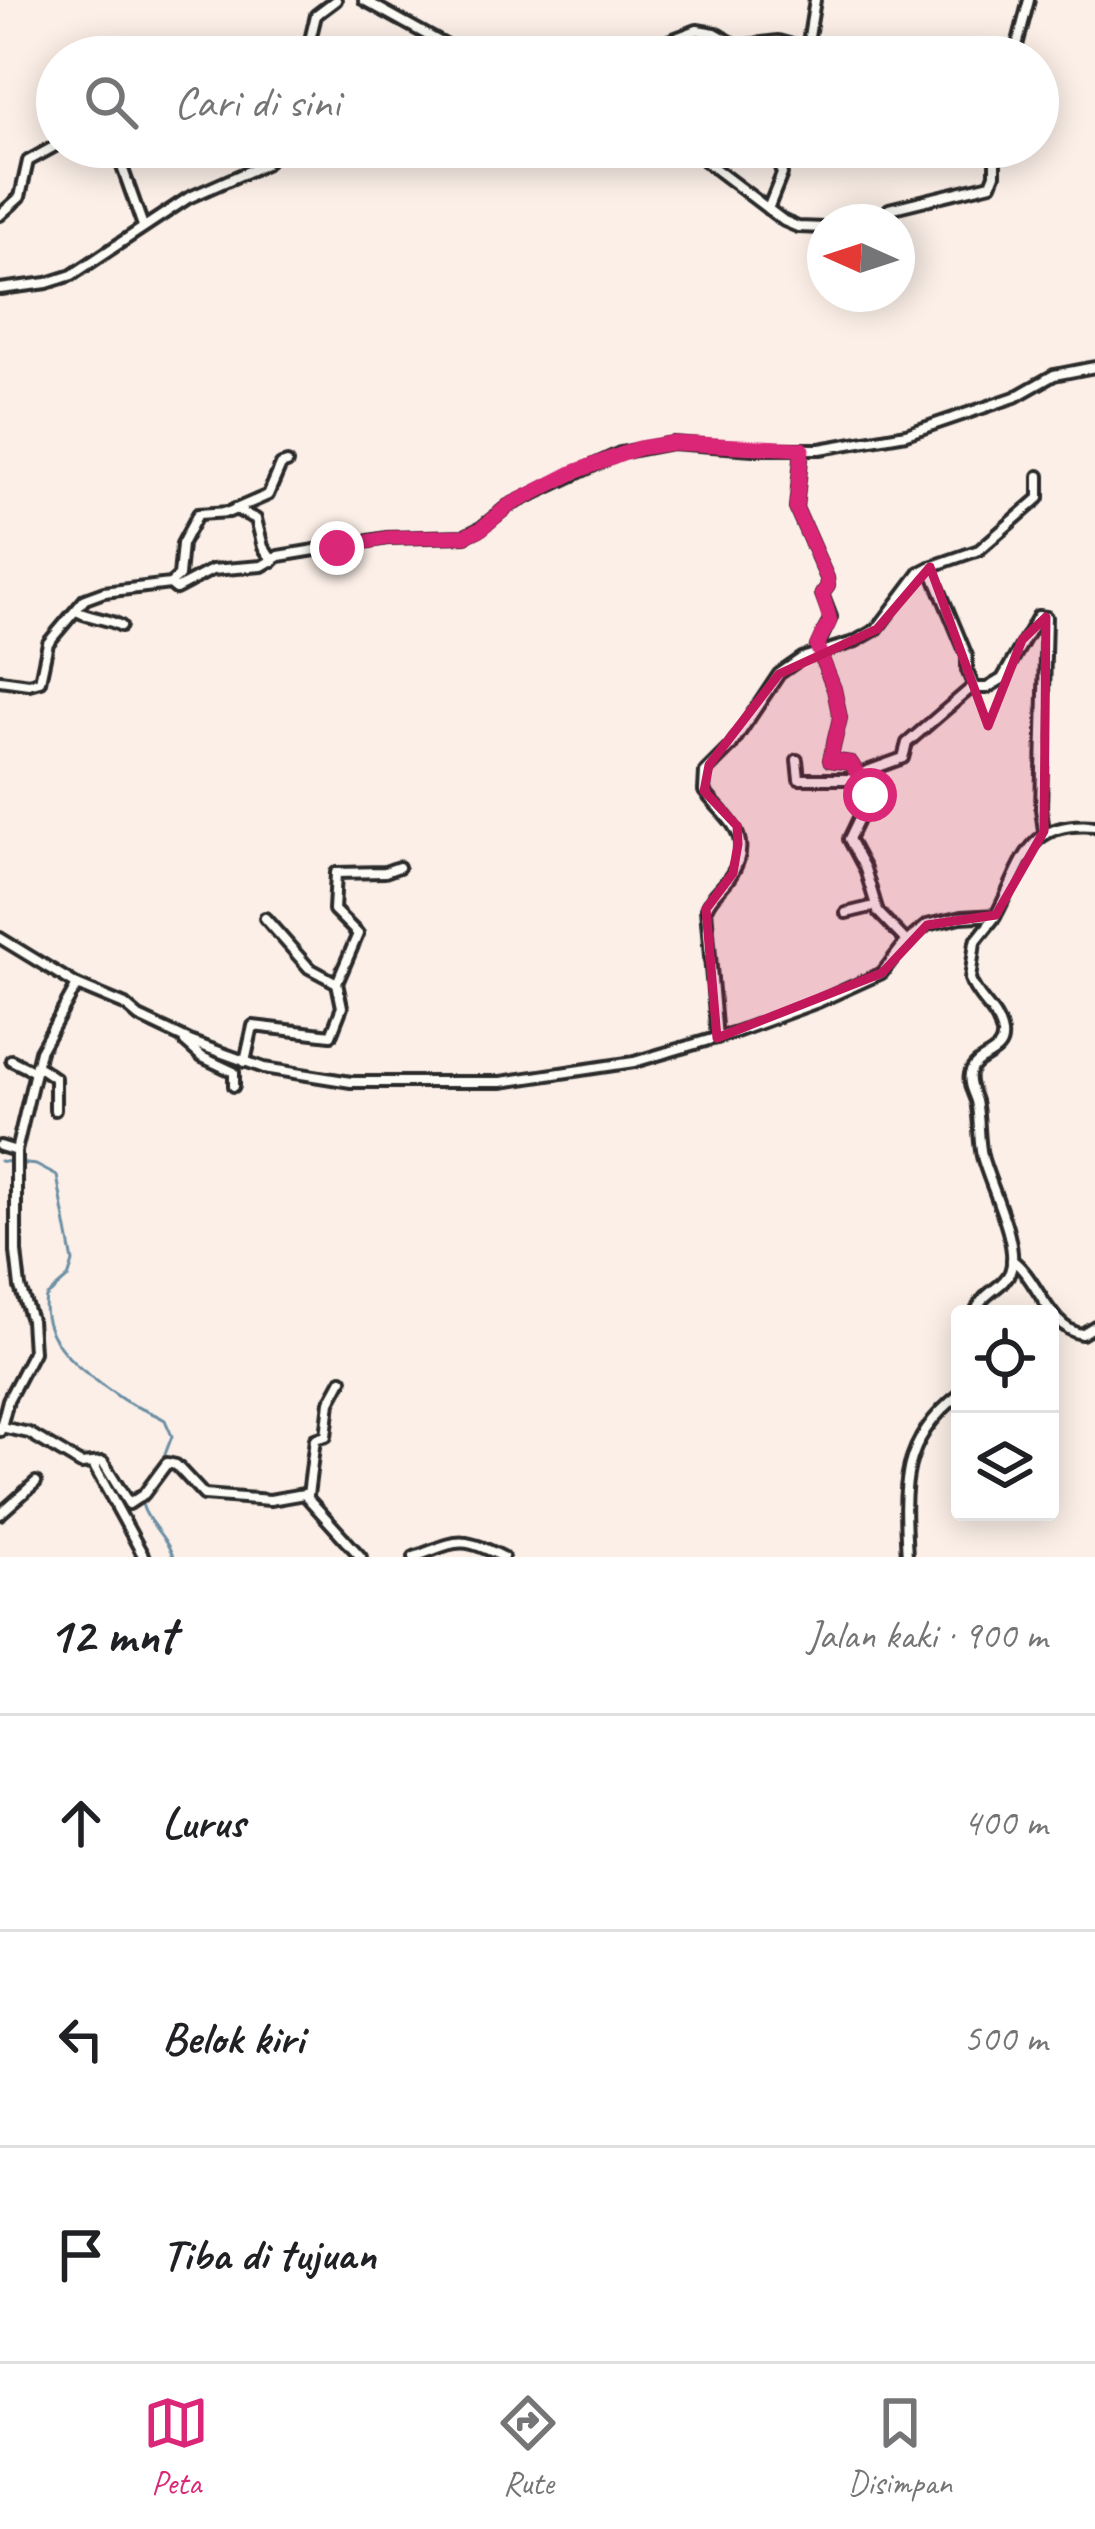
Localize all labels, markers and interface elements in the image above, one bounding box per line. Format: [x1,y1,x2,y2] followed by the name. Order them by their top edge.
[36,36,1059,168] search box
[78,69,144,135] icon: search
[174,74,340,131] text: Cari di sini
[807,204,915,312] north arrow
[310,521,364,575] route end
[843,768,897,822] route start
[951,1305,1059,1521] map controls
[951,1305,1059,1413] button: locate
[951,1413,1059,1521] button: layers
[48,1603,176,1667] text: 12 mnt
[807,1611,1047,1660] text: Jalan kaki · 900 m
[48,1790,114,1856] icon: ahead
[162,1794,245,1851] text: Lurus
[963,1798,1047,1847] text: 400 m
[48,2006,114,2072] icon: left
[162,2010,304,2067] text: Belok kiri
[963,2014,1047,2063] text: 500 m
[48,2222,114,2288] icon: arrive
[162,2226,376,2283] text: Tiba di tujuan
[143,2390,209,2504] tab: Peta
[495,2390,561,2504] tab: Rute
[848,2390,952,2504] tab: Disimpan

